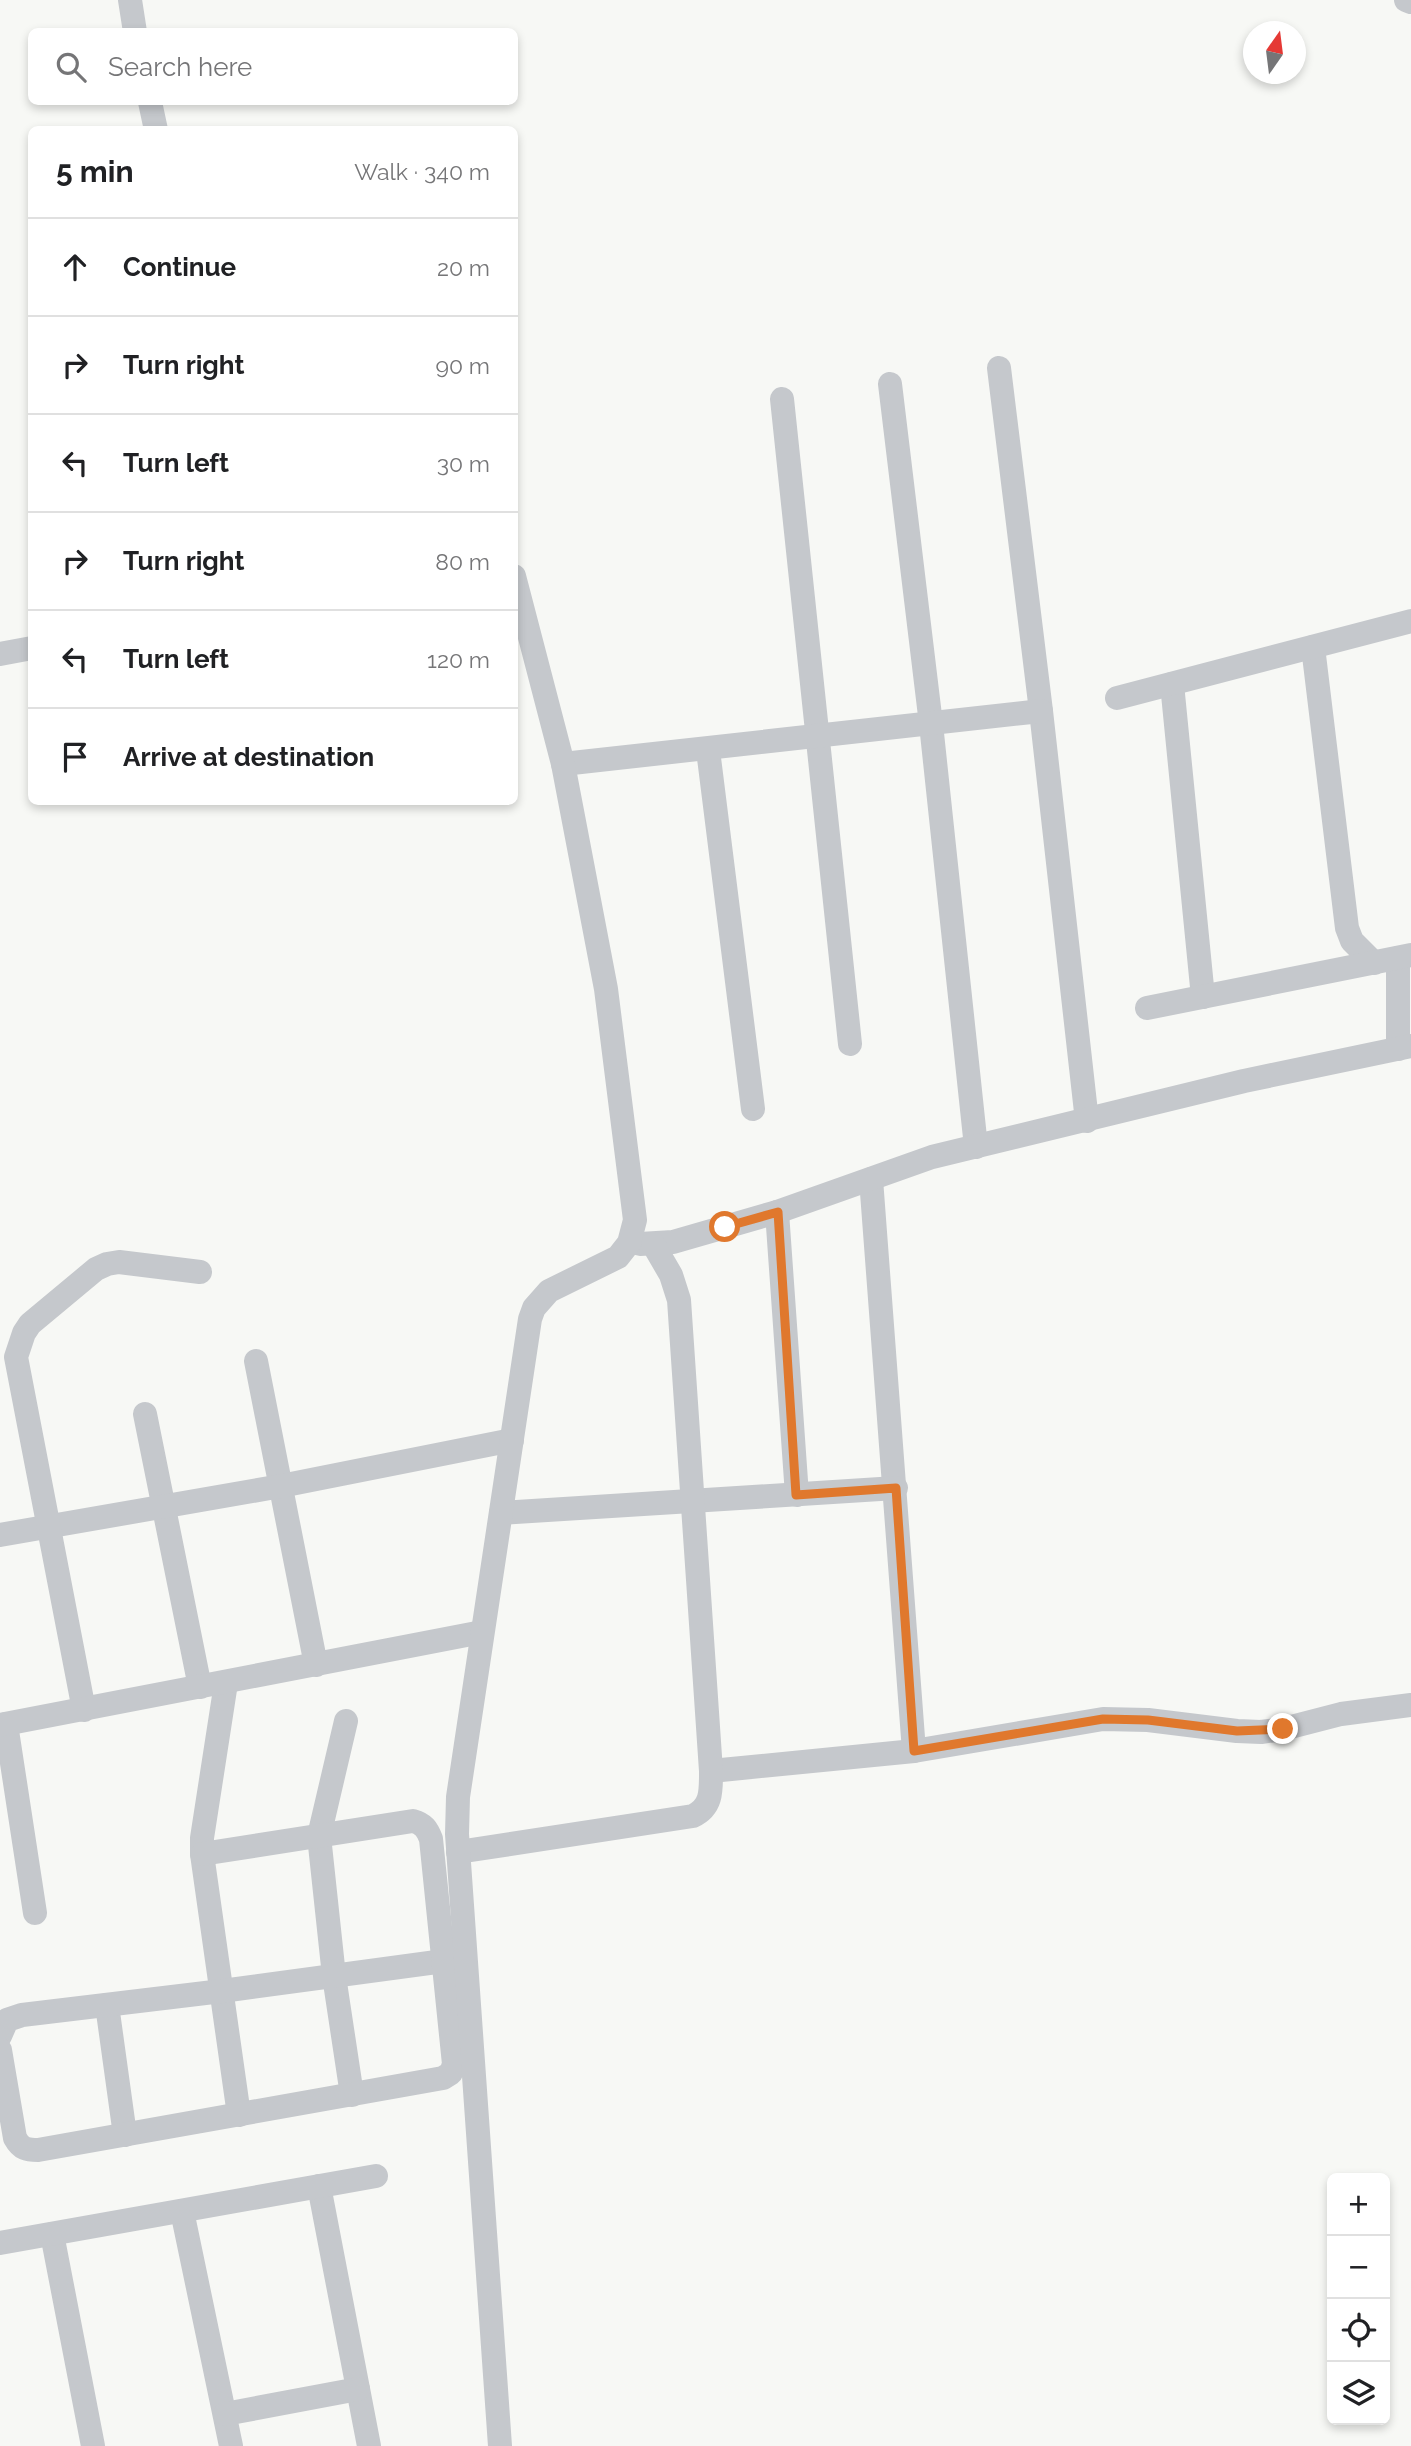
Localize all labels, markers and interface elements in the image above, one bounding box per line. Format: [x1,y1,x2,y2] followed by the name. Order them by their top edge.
[1243,21,1306,84] north arrow
[28,28,518,105] search box
[52,48,90,86] icon: search
[108,52,252,82] text: Search here
[56,154,134,189] text: 5 min
[354,158,490,185] text: Walk · 340 m
[56,248,94,286] icon: ahead
[123,252,236,282] text: Continue
[437,254,490,281] text: 20 m
[56,346,94,384] icon: right
[123,350,244,380] text: Turn right
[435,352,490,379] text: 90 m
[56,444,94,482] icon: left
[123,448,229,478] text: Turn left
[437,450,490,477] text: 30 m
[56,542,94,580] icon: right
[123,546,244,576] text: Turn right
[435,548,490,575] text: 80 m
[56,640,94,678] icon: left
[123,644,229,674] text: Turn left
[427,646,490,673] text: 120 m
[56,738,94,776] icon: arrive
[123,742,374,772] text: Arrive at destination
[709,1211,740,1242] route start
[1267,1713,1298,1744] route end
[1327,2173,1390,2425] map controls
[1327,2173,1390,2236] button: +
[1327,2236,1390,2299] button: −
[1327,2299,1390,2362] button: locate
[1327,2362,1390,2425] button: layers

